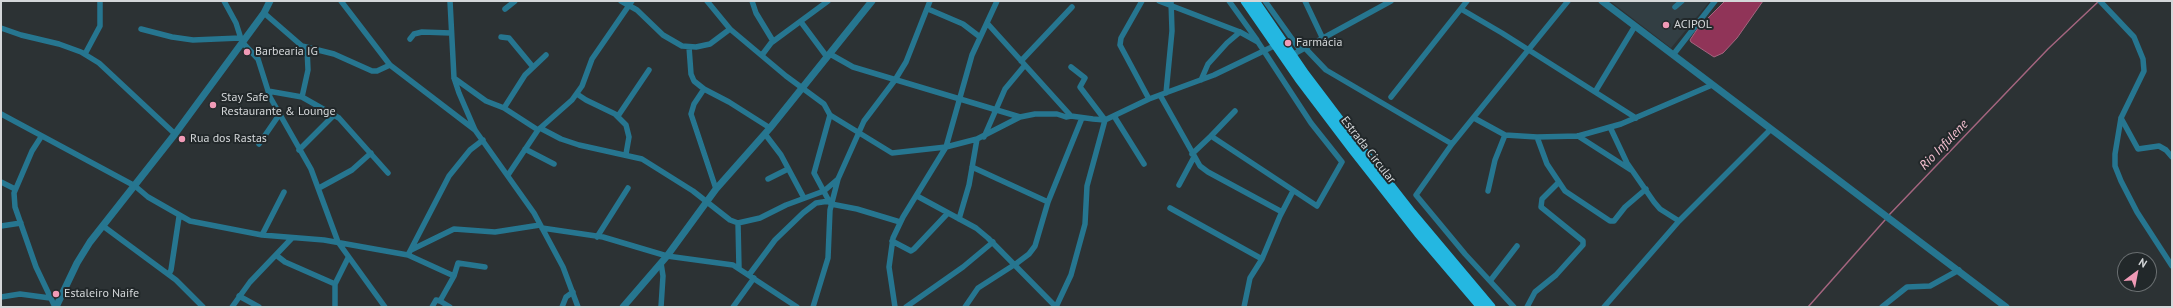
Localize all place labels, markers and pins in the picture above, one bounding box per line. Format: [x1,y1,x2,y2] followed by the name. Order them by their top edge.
[1674,18,1712,32] place label: ACIPOL
[1661,20,1671,30] marker: ACIPOL
[1296,36,1343,50] place label: Farmácia
[1283,38,1293,48] marker: Farmácia
[255,45,318,59] place label: Barbearia IG
[242,47,252,57] marker: Barbearia IG
[221,91,336,119] place label: Stay Safe Restaurante & Lounge
[208,100,218,110] marker: Stay Safe Restaurante & Lounge
[190,132,267,146] place label: Rua dos Rastas
[177,134,187,144] marker: Rua dos Rastas
[64,287,139,301] place label: Estaleiro Naife
[51,289,61,299] marker: Estaleiro Naife

